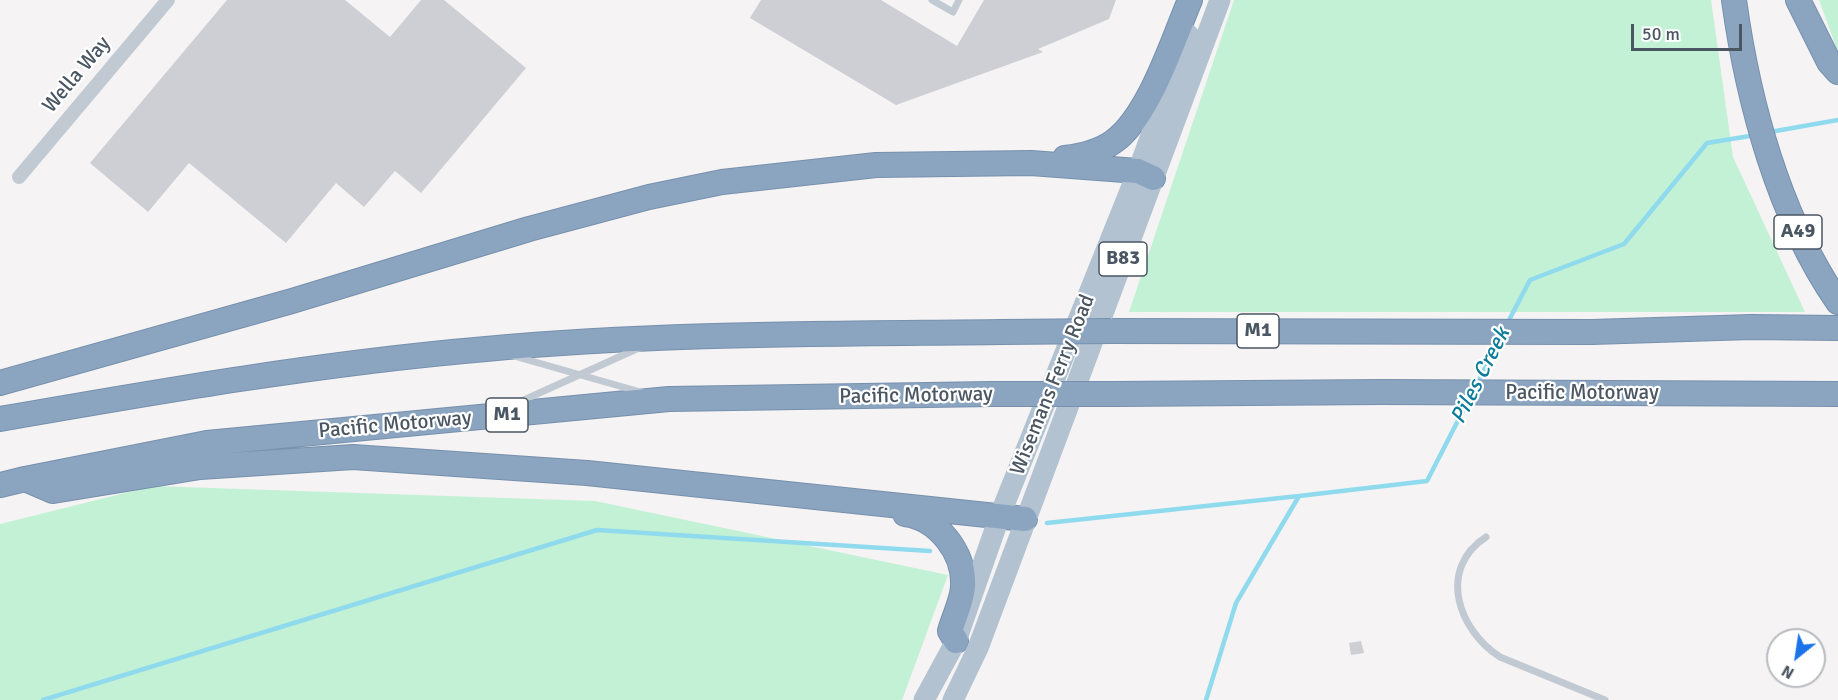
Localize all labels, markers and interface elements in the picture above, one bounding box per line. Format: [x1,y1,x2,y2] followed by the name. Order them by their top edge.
[1634,12,1745,50] scale bar
[1642,23,1680,45] text: 50 m
[38,32,116,118] street label: Wella Way
[1774,215,1822,249] road number: A49
[1099,242,1147,276] road number: B83
[1005,291,1101,479] street label: Wisemans Ferry Road
[1237,314,1279,348] road number: M1
[1446,324,1516,428] water label: Piles Creek
[1505,380,1659,406] street label: Pacific Motorway
[839,382,993,410] street label: Pacific Motorway
[486,398,528,432] road number: M1
[317,406,473,444] street label: Pacific Motorway
[1766,628,1826,688] north arrow
[1778,660,1798,683] text: N

